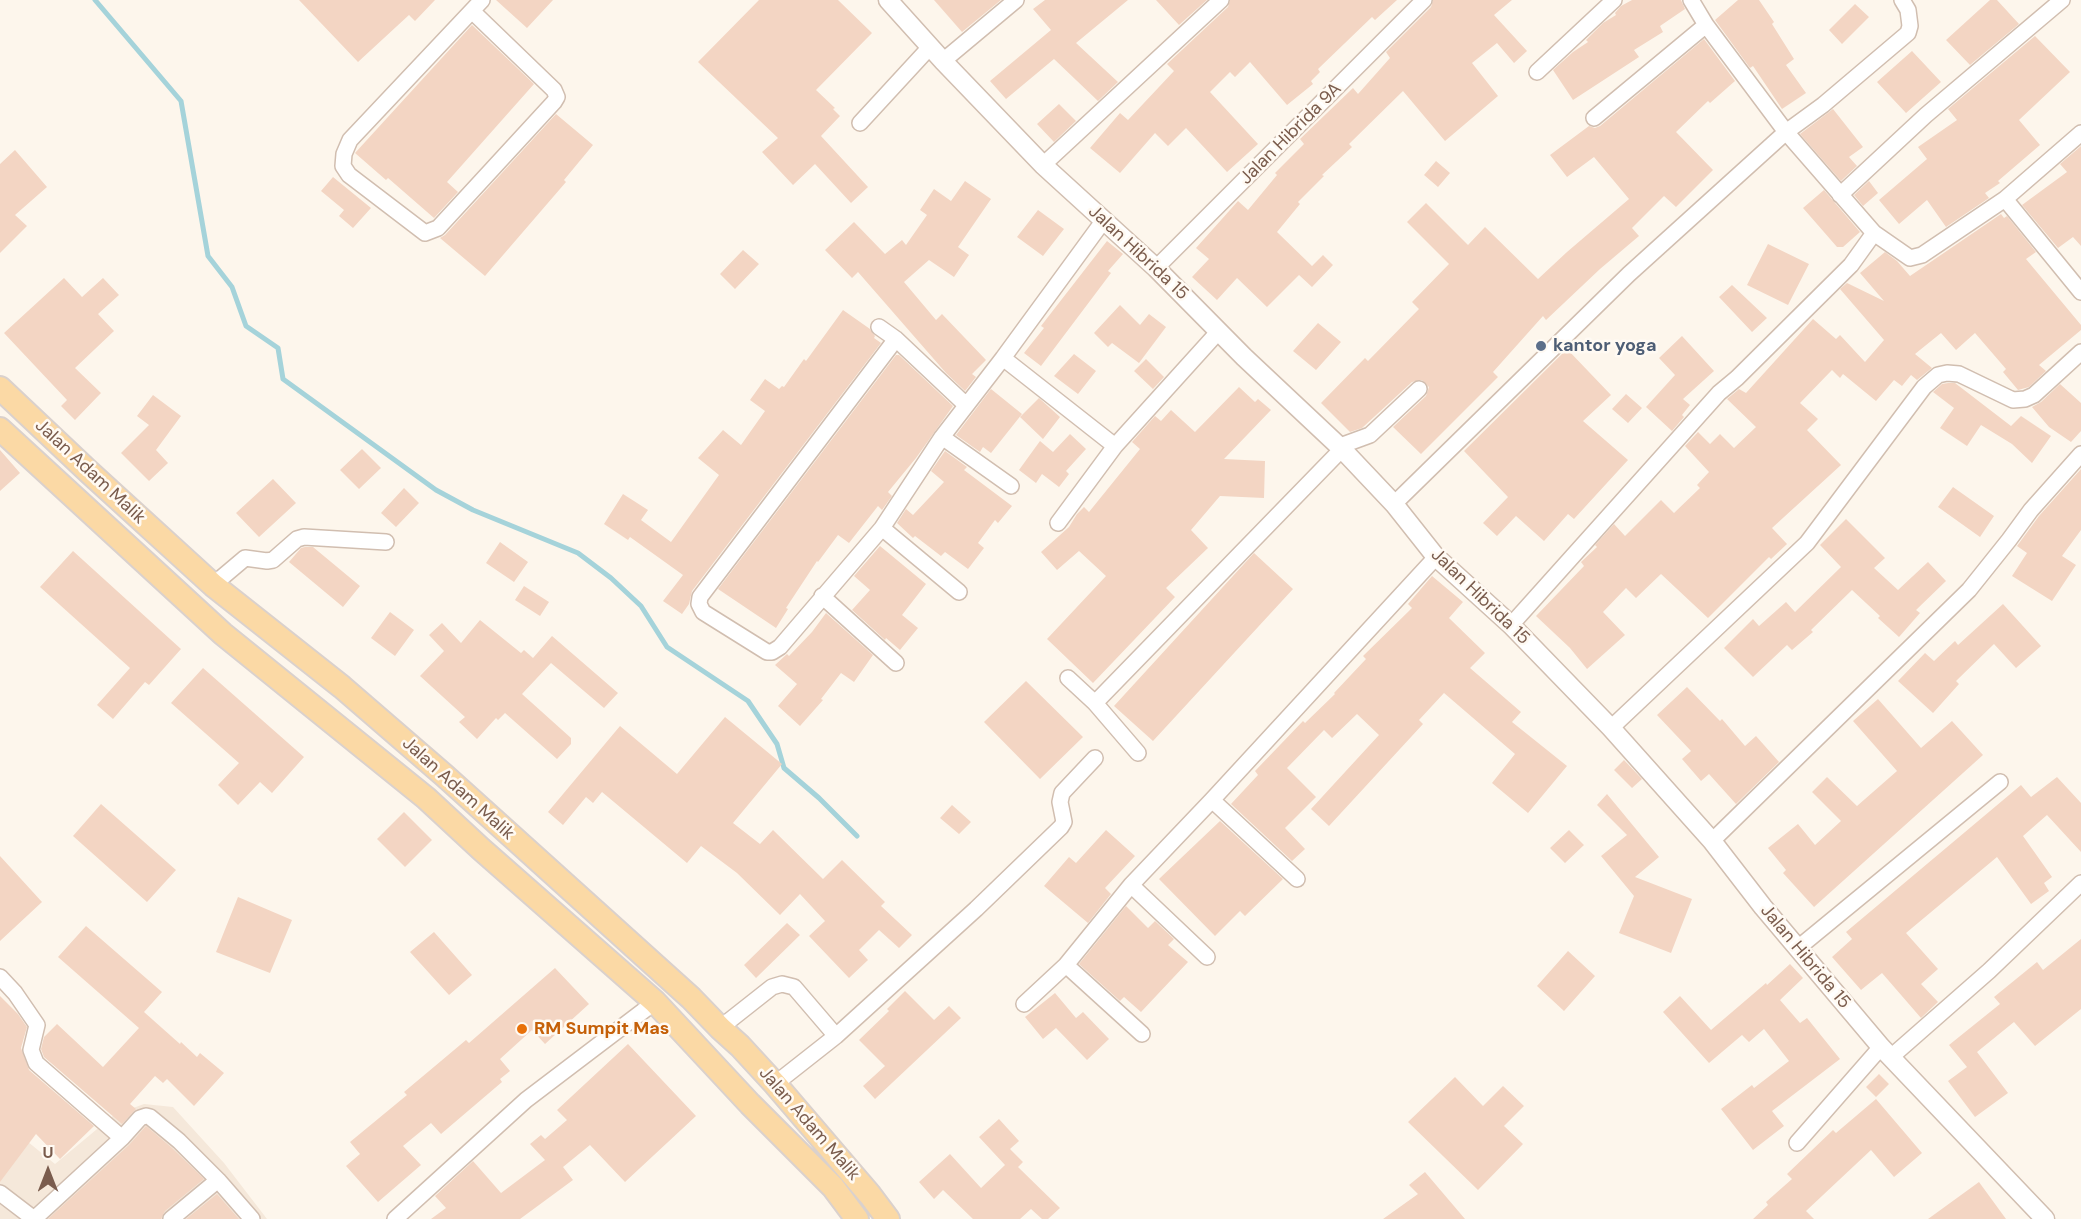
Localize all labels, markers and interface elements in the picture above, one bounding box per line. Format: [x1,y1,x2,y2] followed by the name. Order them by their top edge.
[1236,79,1346,189] street label: Jalan Hibrida 9A
[1083,201,1193,305] street label: Jalan Hibrida 15
[1553,335,1657,357] place label: kantor yoga
[1534,339,1548,353] marker: kantor yoga
[30,415,150,529] street label: Jalan Adam Malik
[1426,544,1534,650] street label: Jalan Hibrida 15
[397,733,519,845] street label: Jalan Adam Malik
[1755,901,1855,1013] street label: Jalan Hibrida 15
[534,1018,669,1040] place label: RM Sumpit Mas
[515,1022,529,1036] marker: RM Sumpit Mas
[754,1063,864,1185] street label: Jalan Adam Malik
[18,1141,78,1201] north arrow
[43,1142,53,1163] text: U

